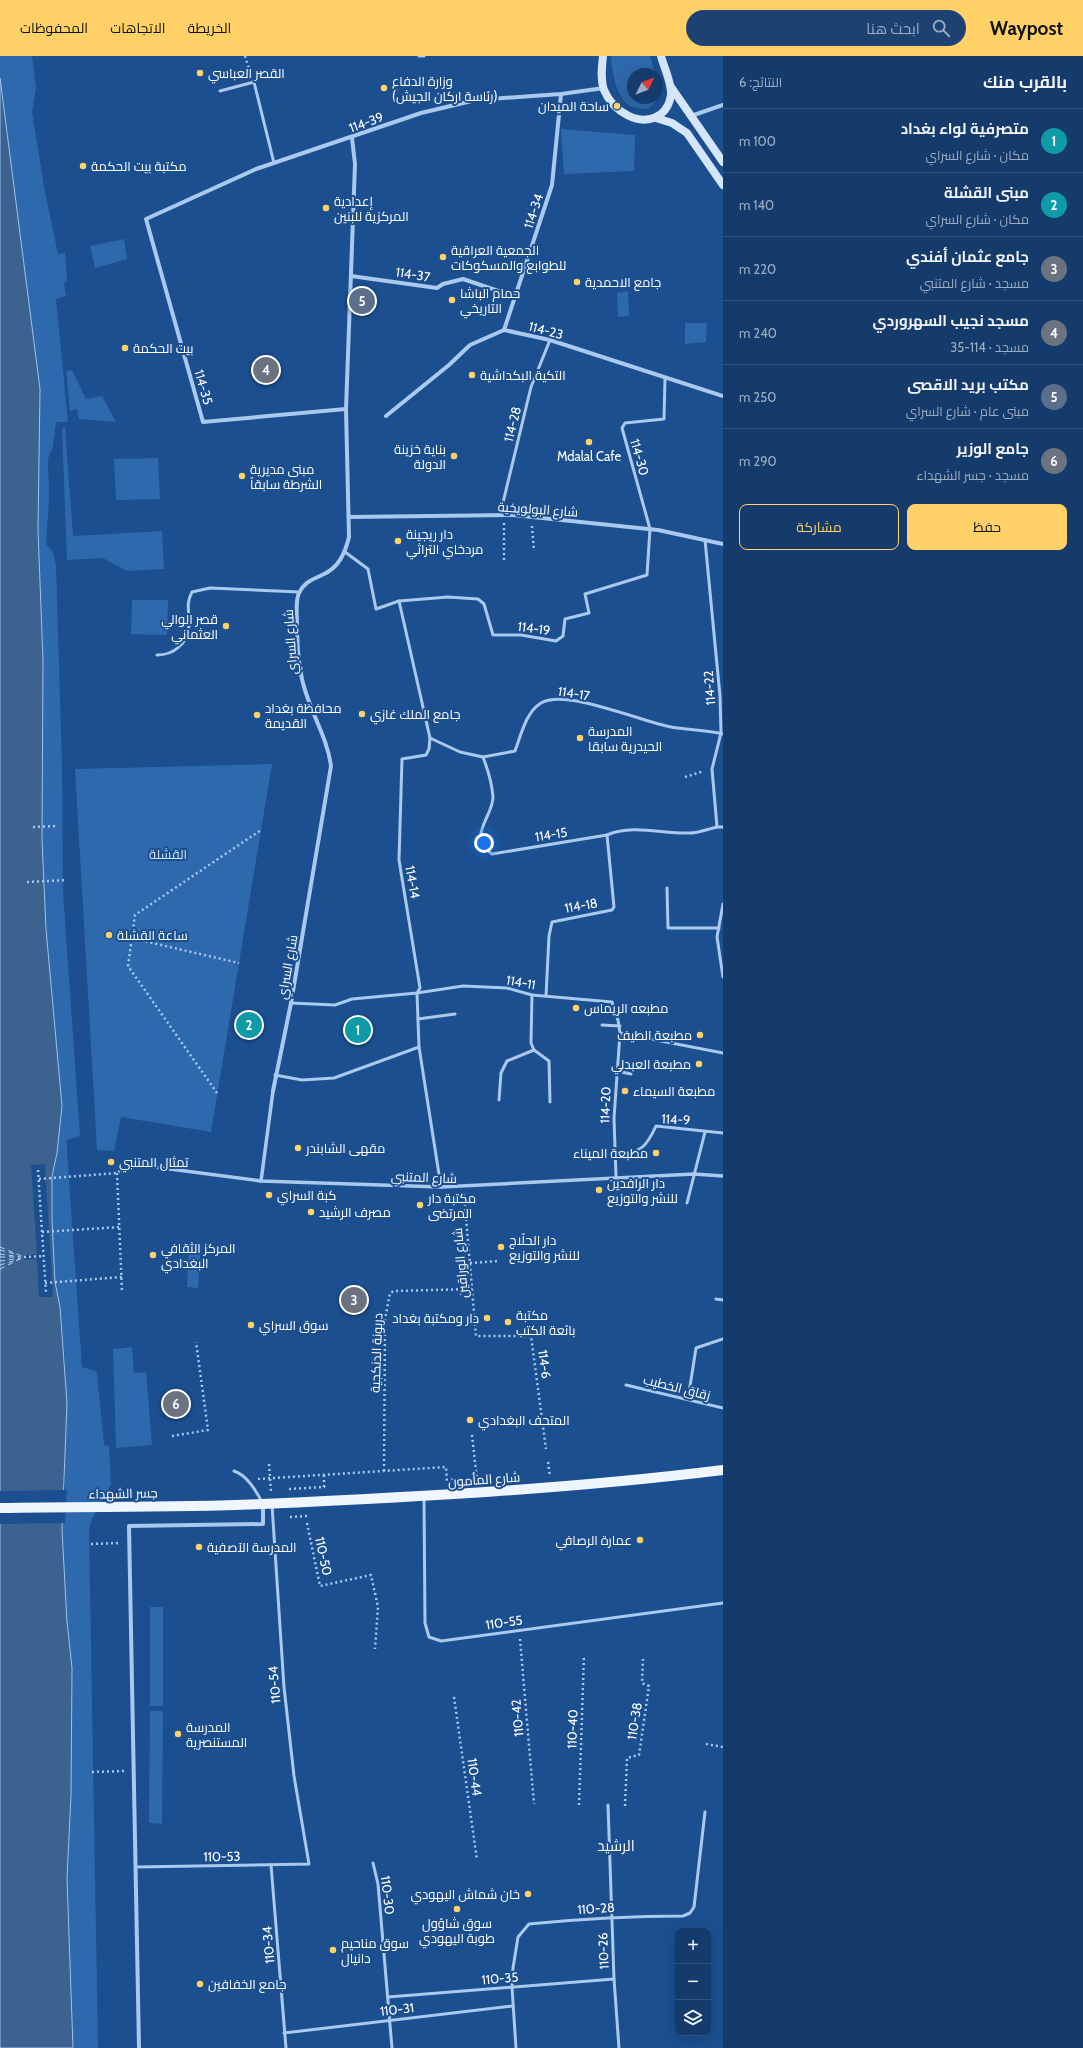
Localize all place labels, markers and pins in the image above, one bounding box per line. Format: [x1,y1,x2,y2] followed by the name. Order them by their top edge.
[208,65,285,84] place label: القصر العباسي
[195,68,205,78] marker: القصر العباسي
[392,73,497,104] place label: وزارة الدفاع (رئاسة اركان الجيش)
[379,83,389,93] marker: وزارة الدفاع (رئاسة اركان الجيش)
[538,98,609,114] place label: ساحة الميدان
[612,101,622,111] marker: ساحة الميدان
[91,158,187,174] place label: مكتبة بيت الحكمة
[78,161,88,171] marker: مكتبة بيت الحكمة
[334,193,409,224] place label: إعدادية المركزية للبنين
[321,203,331,213] marker: إعدادية المركزية للبنين
[451,242,566,274] place label: الجمعية العراقية للطوابع والمسكوكات
[438,252,448,262] marker: الجمعية العراقية للطوابع والمسكوكات
[585,274,661,291] place label: جامع الاحمدية
[572,277,582,287] marker: جامع الاحمدية
[460,285,520,319] place label: حمام الباشا التاريخي
[349,286,375,316] pin: 5
[447,295,457,305] marker: حمام الباشا التاريخي
[133,340,194,356] place label: بيت الحكمة
[120,343,130,353] marker: بيت الحكمة
[253,355,279,385] pin: 4
[480,367,566,383] place label: التكية البكداشية
[467,370,477,380] marker: التكية البكداشية
[584,437,594,447] marker: Mdalal Cafe
[394,441,446,472] place label: بناية خزينة الدولة
[557,448,621,464] place label: Mdalal Cafe
[449,451,459,461] marker: بناية خزينة الدولة
[250,461,322,492] place label: مبنى مديرية الشرطة سابقاً
[237,471,247,481] marker: مبنى مديرية الشرطة سابقاً
[406,526,483,560] place label: دار ريجينة مردخاي التراثي
[393,536,403,546] marker: دار ريجينة مردخاي التراثي
[161,611,218,645] place label: قصر الوالي العثماني
[221,621,231,631] marker: قصر الوالي العثماني
[265,700,342,731] place label: محافظة بغداد القديمة
[370,706,461,725] place label: جامع الملك غازي
[357,709,367,719] marker: جامع الملك غازي
[252,710,262,720] marker: محافظة بغداد القديمة
[588,723,662,754] place label: المدرسة الحيدرية سابقا
[575,733,585,743] marker: المدرسة الحيدرية سابقا
[117,927,188,943] place label: ساعة القشلة
[104,930,114,940] marker: ساعة القشلة
[584,1000,668,1016] place label: مطبعه الريماس
[571,1003,581,1013] marker: مطبعه الريماس
[236,1010,262,1040] pin: 2
[345,1015,371,1045] pin: 1
[617,1027,692,1043] place label: مطبعة الطيف
[695,1030,705,1040] marker: مطبعة الطيف
[611,1056,691,1075] place label: مطبعة العبدلي
[694,1059,704,1069] marker: مطبعة العبدلي
[633,1083,715,1099] place label: مطبعة السيماء
[620,1086,630,1096] marker: مطبعة السيماء
[305,1140,385,1156] place label: مقهى الشابندر
[293,1143,303,1153] marker: مقهى الشابندر
[573,1145,648,1161] place label: مطبعة الميناء
[651,1148,661,1158] marker: مطبعة الميناء
[119,1154,189,1173] place label: تمثال المتنبي
[106,1157,116,1167] marker: تمثال المتنبي
[607,1175,678,1207] place label: دار الرافدين للنشر والتوزيع
[594,1185,604,1195] marker: دار الرافدين للنشر والتوزيع
[277,1187,336,1206] place label: كبة السراي
[264,1190,274,1200] marker: كبة السراي
[427,1190,476,1221] place label: مكتبة دار المرتضى
[415,1200,425,1210] marker: مكتبة دار المرتضى
[319,1204,391,1220] place label: مصرف الرشيد
[306,1207,316,1217] marker: مصرف الرشيد
[509,1232,580,1264] place label: دار الحلّاج للنشر والتوزيع
[161,1240,236,1274] place label: المركز الثقافي البغدادي
[496,1242,506,1252] marker: دار الحلّاج للنشر والتوزيع
[148,1250,158,1260] marker: المركز الثقافي البغدادي
[341,1285,367,1315] pin: 3
[516,1307,576,1338] place label: مكتبة بائعة الكتب
[392,1310,479,1326] place label: دار ومكتبة بغداد
[482,1313,492,1323] marker: دار ومكتبة بغداد
[259,1317,329,1336] place label: سوق السراي
[503,1317,513,1327] marker: مكتبة بائعة الكتب
[246,1320,256,1330] marker: سوق السراي
[163,1389,189,1419] pin: 6
[478,1412,570,1431] place label: المتحف البغدادي
[465,1415,475,1425] marker: المتحف البغدادي
[555,1532,632,1551] place label: عمارة الرصافي
[635,1535,645,1545] marker: عمارة الرصافي
[207,1539,297,1555] place label: المدرسة الآصفية
[194,1542,204,1552] marker: المدرسة الآصفية
[186,1719,247,1750] place label: المدرسة المستنصرية
[173,1729,183,1739] marker: المدرسة المستنصرية
[410,1886,520,1905] place label: خان شماش اليهودي
[523,1889,533,1899] marker: خان شماش اليهودي
[452,1904,462,1914] marker: سوق شاؤول طوبة اليهودي
[419,1915,495,1949] place label: سوق شاؤول طوبة اليهودي
[341,1935,409,1967] place label: سوق مناحيم دانيال
[328,1945,338,1955] marker: سوق مناحيم دانيال
[208,1976,286,1993] place label: جامع الخفافين
[195,1979,205,1989] marker: جامع الخفافين

